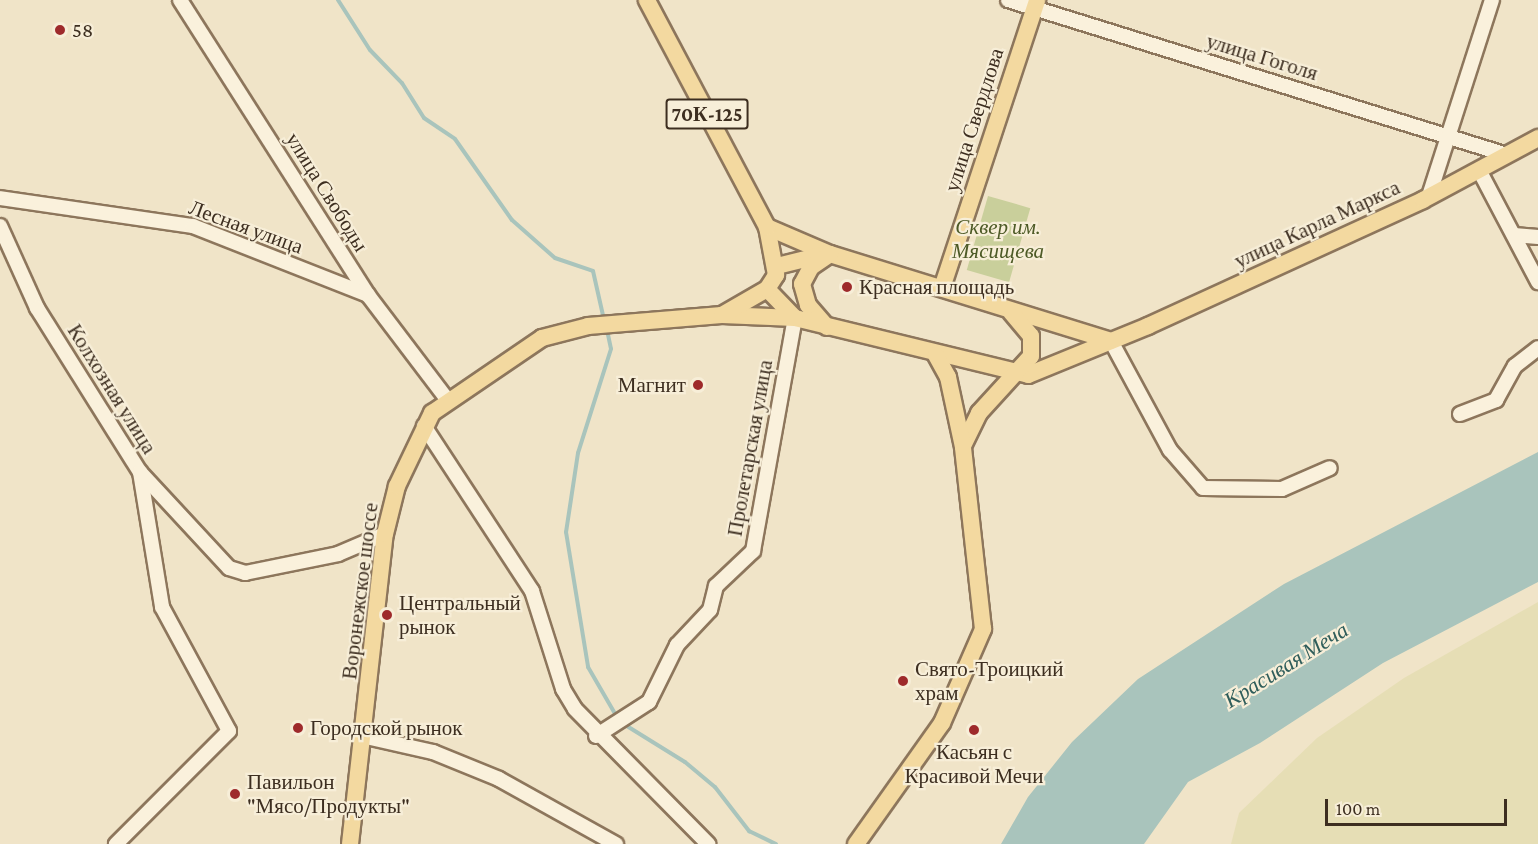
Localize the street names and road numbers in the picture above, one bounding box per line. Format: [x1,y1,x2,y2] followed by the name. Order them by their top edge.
[1203,28,1321,86] street label: улица Гоголя
[939,45,1009,195] street label: улица Свердлова
[665,97,749,131] road number: 70К-125
[280,128,374,256] street label: улица Свободы
[1230,175,1404,273] street label: улица Карла Маркса
[186,195,306,259] street label: Лесная улица
[62,319,162,459] street label: Колхозная улица
[722,358,778,538] street label: Пролетарская улица
[337,501,383,681] street label: Воронежское шоссе

